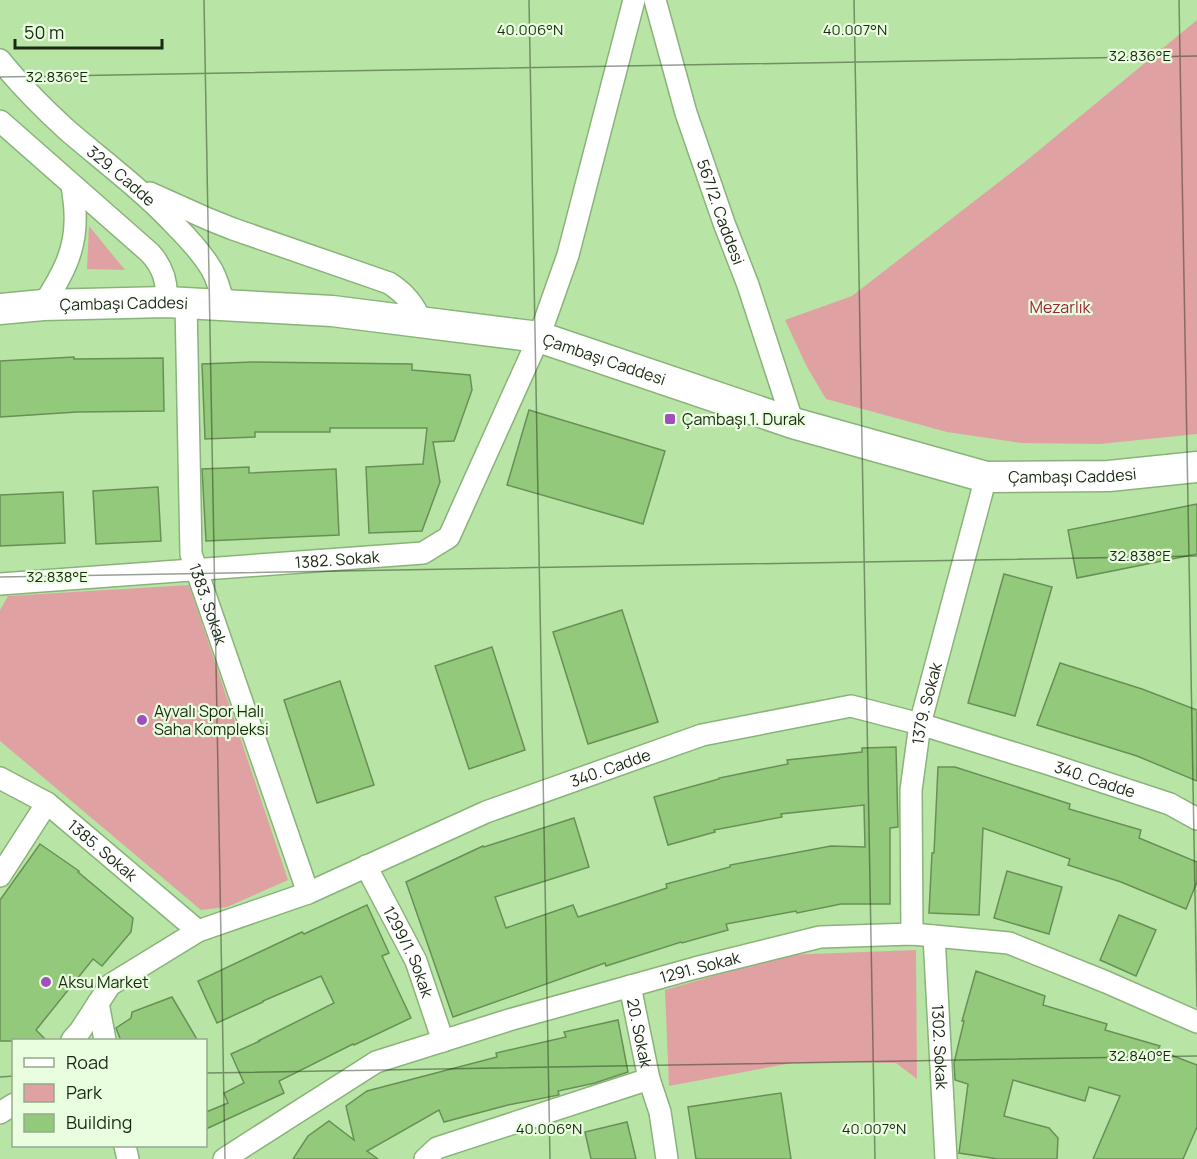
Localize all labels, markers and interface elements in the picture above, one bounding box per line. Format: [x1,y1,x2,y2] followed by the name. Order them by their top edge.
[15,12,162,50] scale bar
[497,19,563,40] text: 40.006°N
[823,19,887,40] text: 40.007°N
[24,20,64,44] text: 50 m
[1109,45,1171,66] text: 32.836°E
[26,66,88,87] text: 32.836°E
[82,140,160,211] street label: 329. Cadde
[692,156,750,268] street label: 567/2. Caddesi
[59,291,189,316] street label: Çambaşı Caddesi
[1030,296,1091,318] park label: Mezarlık
[540,328,669,390] street label: Çambaşı Caddesi
[682,408,806,430] place label: Çambaşı 1. Durak
[663,412,677,426] marker: Çambaşı 1. Durak
[1008,462,1138,488] street label: Çambaşı Caddesi
[294,545,381,573] street label: 1382. Sokak
[1109,545,1171,566] text: 32.838°E
[184,560,233,649] street label: 1383. Sokak
[26,566,88,587] text: 32.838°E
[906,659,947,746] street label: 1379. Sokak
[154,700,269,740] place label: Ayvalı Spor Halı Saha Kompleksi
[135,713,149,727] marker: Ayvalı Spor Halı Saha Kompleksi
[567,743,653,792] street label: 340. Cadde
[1052,756,1138,803] street label: 340. Cadde
[63,814,143,887] street label: 1385. Sokak
[378,902,439,1001] street label: 1299/1. Sokak
[657,946,744,988] street label: 1291. Sokak
[58,971,149,993] place label: Aksu Market
[39,975,53,989] marker: Aksu Market
[622,996,658,1071] street label: 20. Sokak
[927,1004,953,1091] street label: 1302. Sokak
[12,1039,207,1147] legend
[1109,1045,1171,1066] text: 32.840°E
[66,1050,109,1074] text: Road
[66,1080,103,1104] text: Park
[66,1110,132,1134] text: Building
[516,1118,582,1139] text: 40.006°N
[842,1118,906,1139] text: 40.007°N

